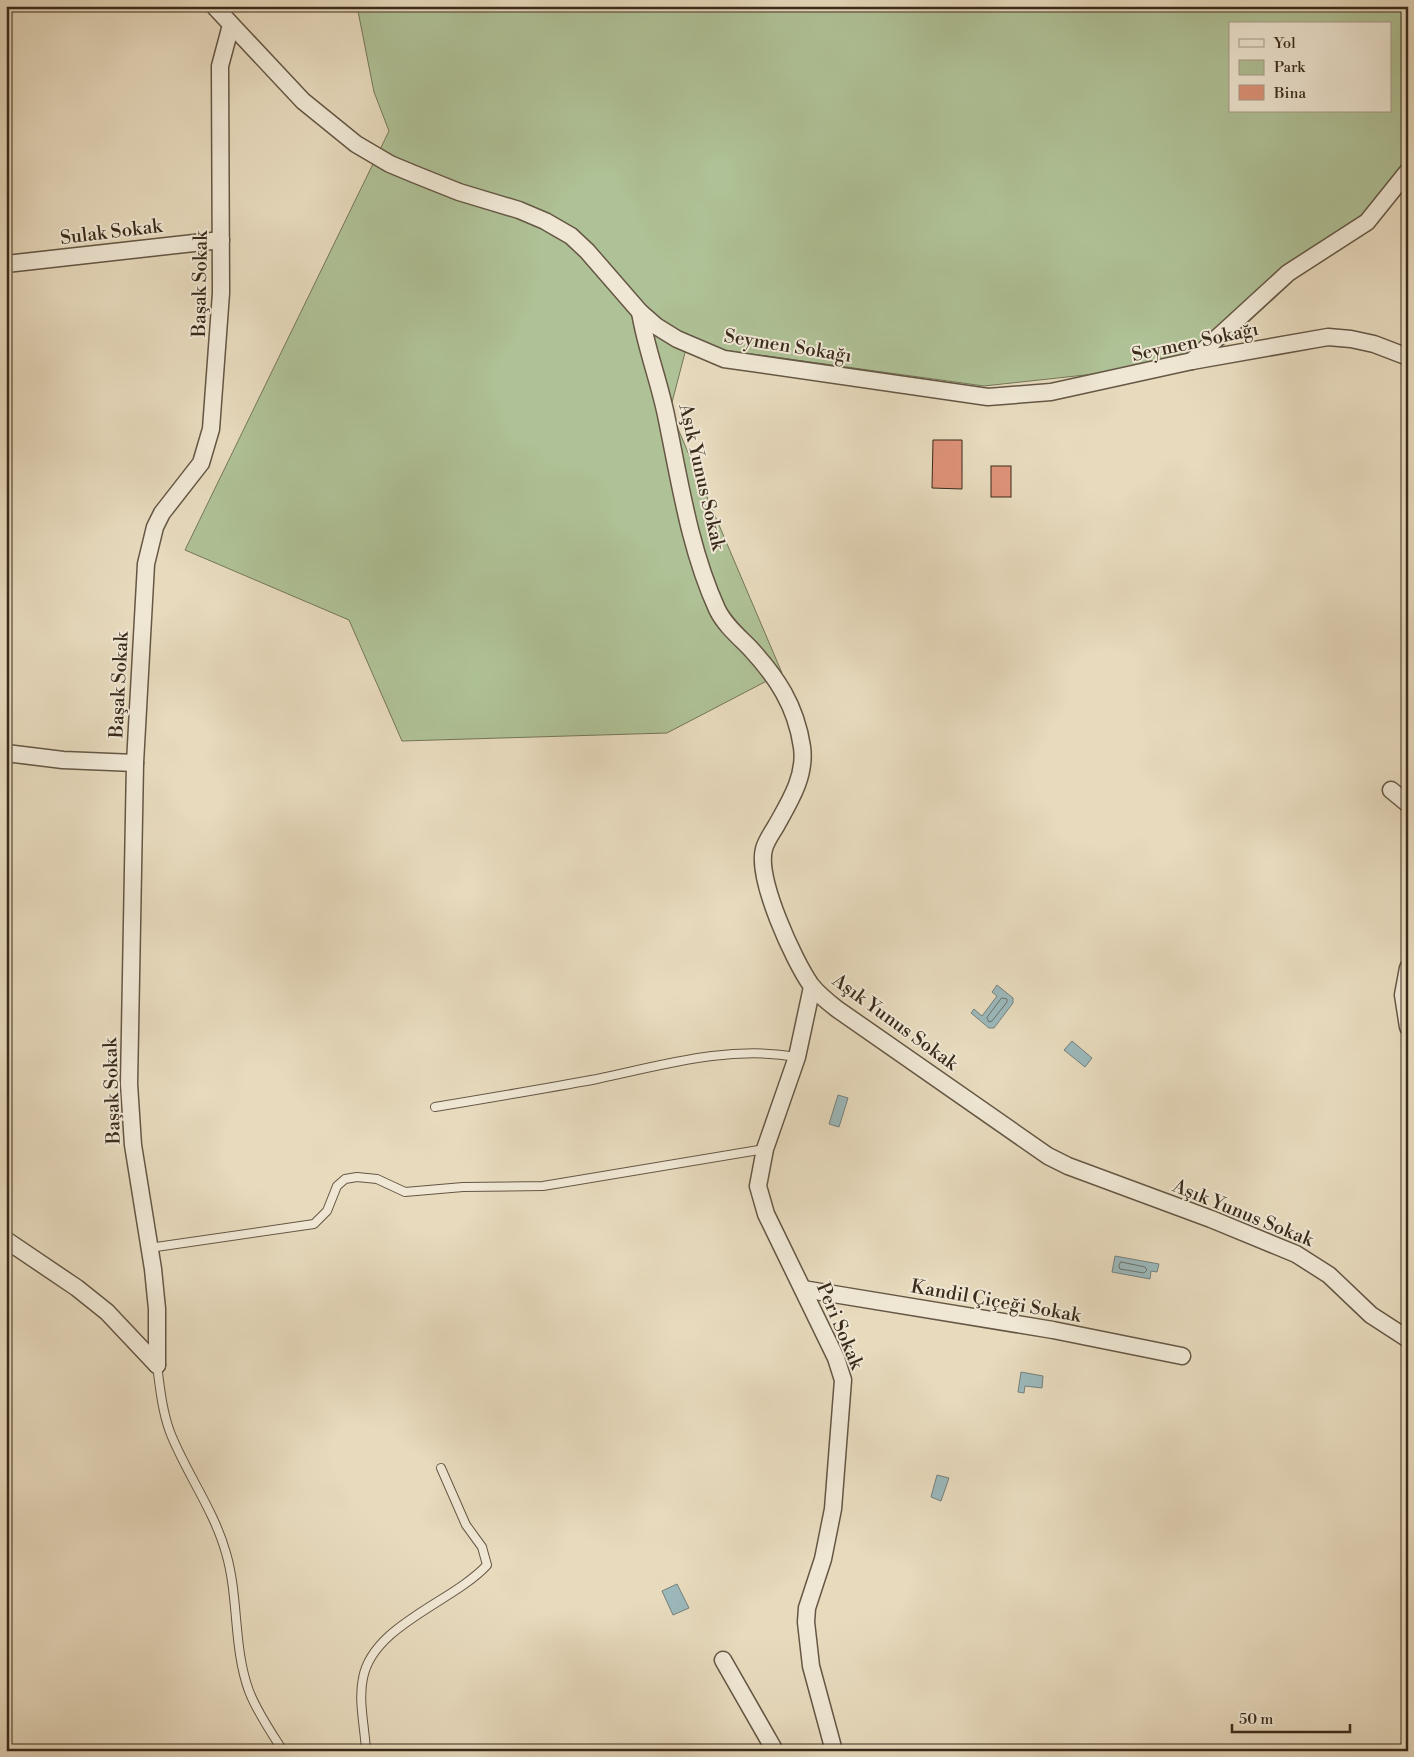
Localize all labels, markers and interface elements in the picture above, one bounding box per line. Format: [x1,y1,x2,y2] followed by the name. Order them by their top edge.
[1229,22,1392,112] legend
[1273,34,1296,53] text: Yol
[1274,58,1306,77] text: Park
[1273,84,1306,103] text: Bina
[59,214,164,250] street label: Sulak Sokak
[187,230,213,338] street label: Başak Sokak
[1129,317,1261,367] street label: Seymen Sokağı
[722,324,854,368] street label: Seymen Sokağı
[673,400,731,554] street label: Aşık Yunus Sokak
[104,630,134,740] street label: Başak Sokak
[827,968,963,1076] street label: Aşık Yunus Sokak
[98,1036,126,1146] street label: Başak Sokak
[1168,1173,1318,1253] street label: Aşık Yunus Sokak
[909,1274,1084,1328] street label: Kandil Çiçeği Sokak
[811,1279,869,1374] street label: Peri Sokak
[1232,1702,1349,1734] scale bar
[1239,1710,1273,1729] text: 50 m

